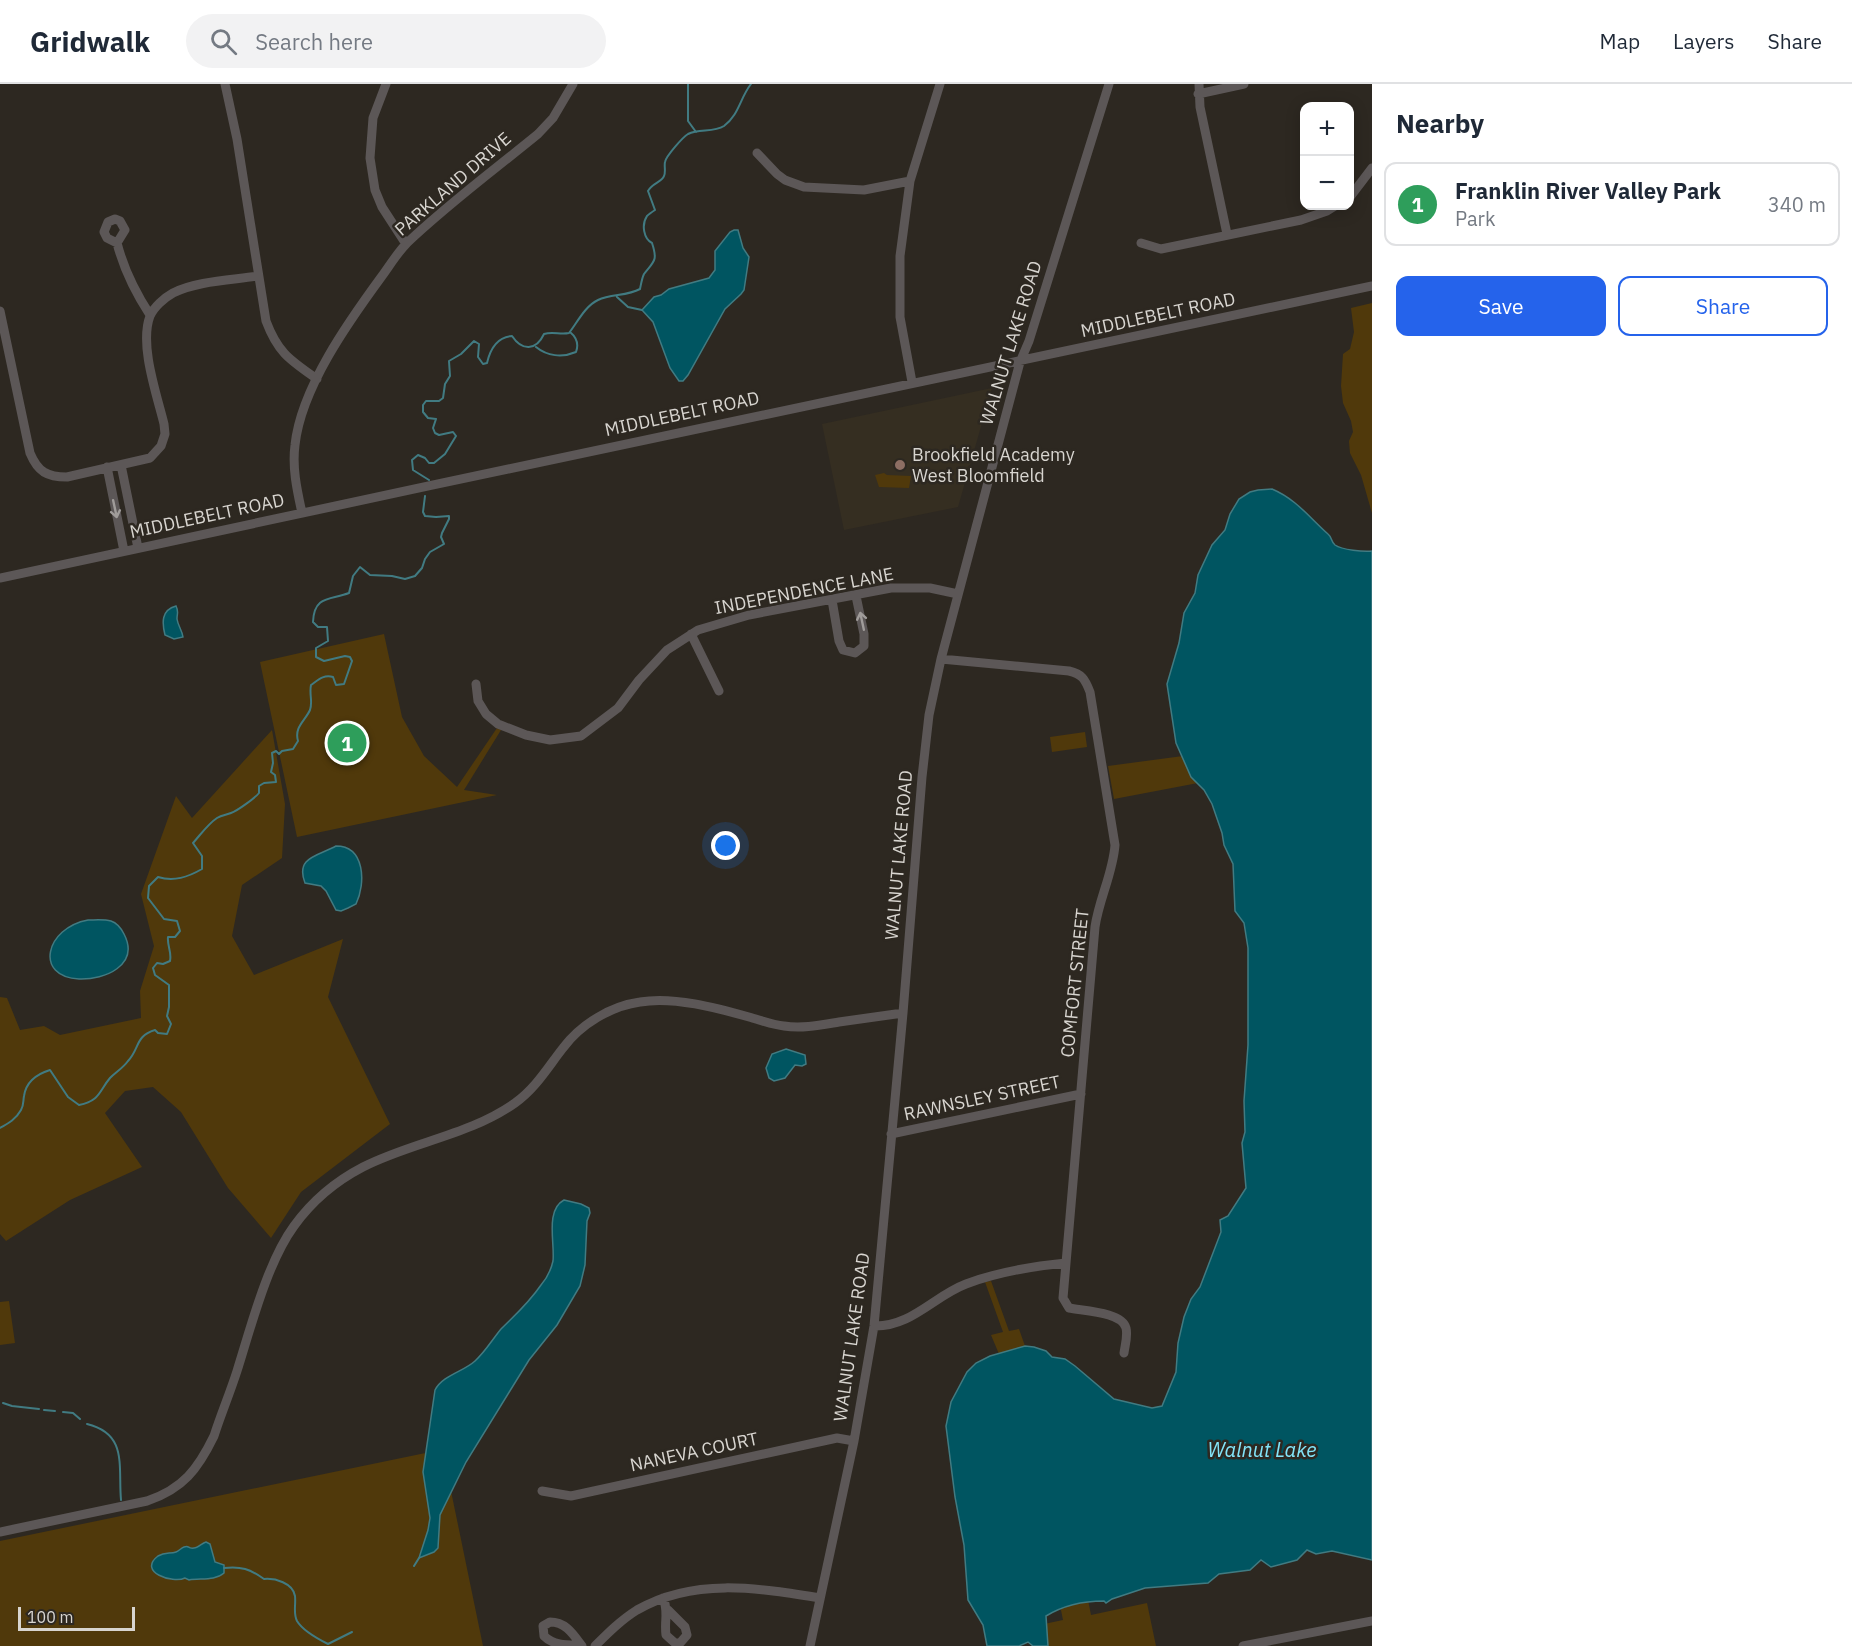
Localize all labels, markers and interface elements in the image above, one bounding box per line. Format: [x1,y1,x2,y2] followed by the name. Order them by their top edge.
[186,14,606,68] search box
[30,23,150,60] text: Gridwalk
[207,25,240,58] icon: search
[255,27,373,56] text: Search here
[1600,27,1640,55] text: Map
[1673,27,1735,55] text: Layers
[1768,27,1822,55] text: Share
[1300,102,1354,210] map controls
[1300,102,1354,156] button: +
[1396,106,1484,140] text: Nearby
[390,127,516,240] street label: PARKLAND DRIVE
[1300,156,1354,210] button: −
[1455,176,1721,205] text: Franklin River Valley Park
[1412,191,1424,218] text: 1
[1768,191,1826,218] text: 340 m
[1455,205,1495,232] text: Park
[975,258,1046,428] street label: WALNUT LAKE ROAD
[1396,276,1606,336] button: Save
[1618,276,1828,336] button: Share
[1078,287,1237,342] street label: MIDDLEBELT ROAD
[602,386,761,441] street label: MIDDLEBELT ROAD
[912,443,1075,487] place label: Brookfield Academy West Bloomfield
[893,458,907,472] marker: Brookfield Academy West Bloomfield
[127,488,286,543] street label: MIDDLEBELT ROAD
[110,499,121,518] one-way arrow
[712,562,895,619] street label: INDEPENDENCE LANE
[855,612,867,631] one-way arrow
[328,720,366,766] pin: 1
[880,769,917,941] street label: WALNUT LAKE ROAD
[711,831,740,860] your location
[1055,907,1094,1059] street label: COMFORT STREET
[901,1070,1062,1125] street label: RAWNSLEY STREET
[828,1251,875,1423] street label: WALNUT LAKE ROAD
[628,1427,760,1476] street label: NANEVA COURT
[1208,1436,1316,1463] water label: Walnut Lake
[18,1604,135,1632] scale bar
[27,1607,74,1627] text: 100 m

